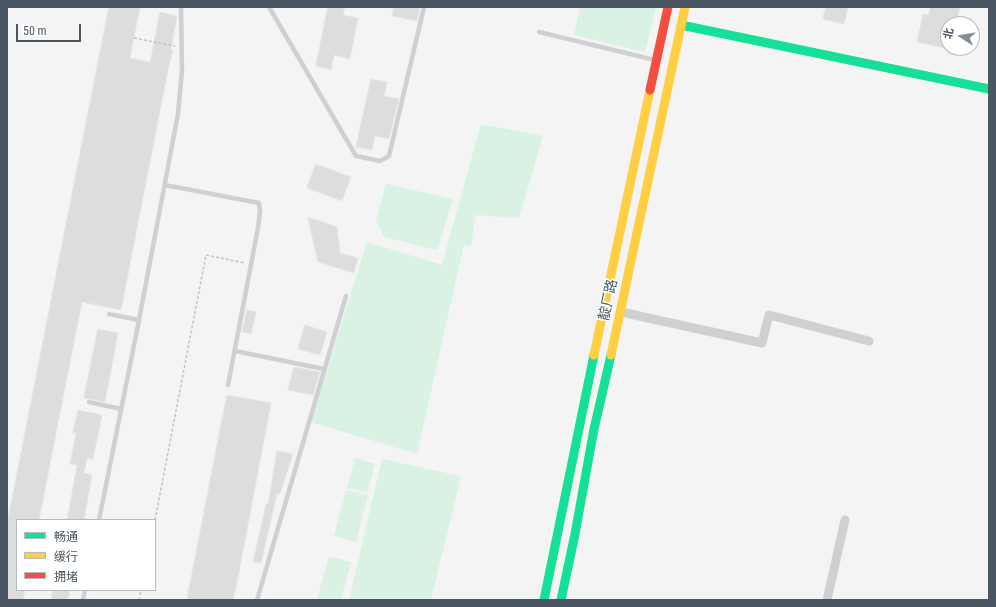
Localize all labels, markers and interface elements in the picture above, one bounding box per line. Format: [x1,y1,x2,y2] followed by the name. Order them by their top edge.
[18,16,83,42] scale bar
[940,16,980,56] north arrow
[23,24,47,38] text: 50 m
[941,27,956,40] text: 北
[596,278,622,322] street label: 靛厂路
[16,519,156,591] legend
[54,530,78,544] text: 畅通
[54,550,78,564] text: 缓行
[54,570,78,584] text: 拥堵

